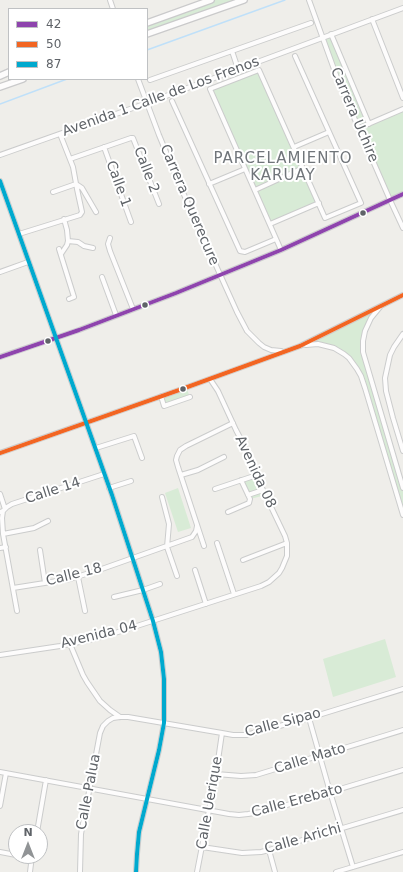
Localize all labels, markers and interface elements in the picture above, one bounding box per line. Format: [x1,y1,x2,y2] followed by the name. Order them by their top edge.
[8,8,148,80] legend
[46,17,61,31] text: 42
[46,37,61,51] text: 50
[60,53,262,141] street label: Avenida 1 Calle de Los Frenos
[46,57,61,71] text: 87
[326,65,382,165] street label: Carrera Uchire
[156,142,222,268] street label: Carrera Querecure
[130,145,162,195] street label: Calle 2
[214,150,352,185] district label: PARCELAMIENTO KARUAY
[102,159,134,209] street label: Calle 1
[358,208,368,218] unlabelled marker
[140,300,150,310] unlabelled marker
[43,336,53,346] unlabelled marker
[178,384,188,394] unlabelled marker
[231,433,279,511] street label: Avenida 08
[23,474,83,508] street label: Calle 14
[44,560,104,590] street label: Calle 18
[59,617,139,653] street label: Avenida 04
[243,705,323,741] street label: Calle Sipao
[272,740,348,778] street label: Calle Mato
[73,753,105,831] street label: Calle Palua
[194,755,226,851] street label: Calle Uerique
[250,781,344,821] street label: Calle Erebato
[263,820,343,858] street label: Calle Arichi
[8,824,48,864] north arrow
[23,826,33,839] text: N

